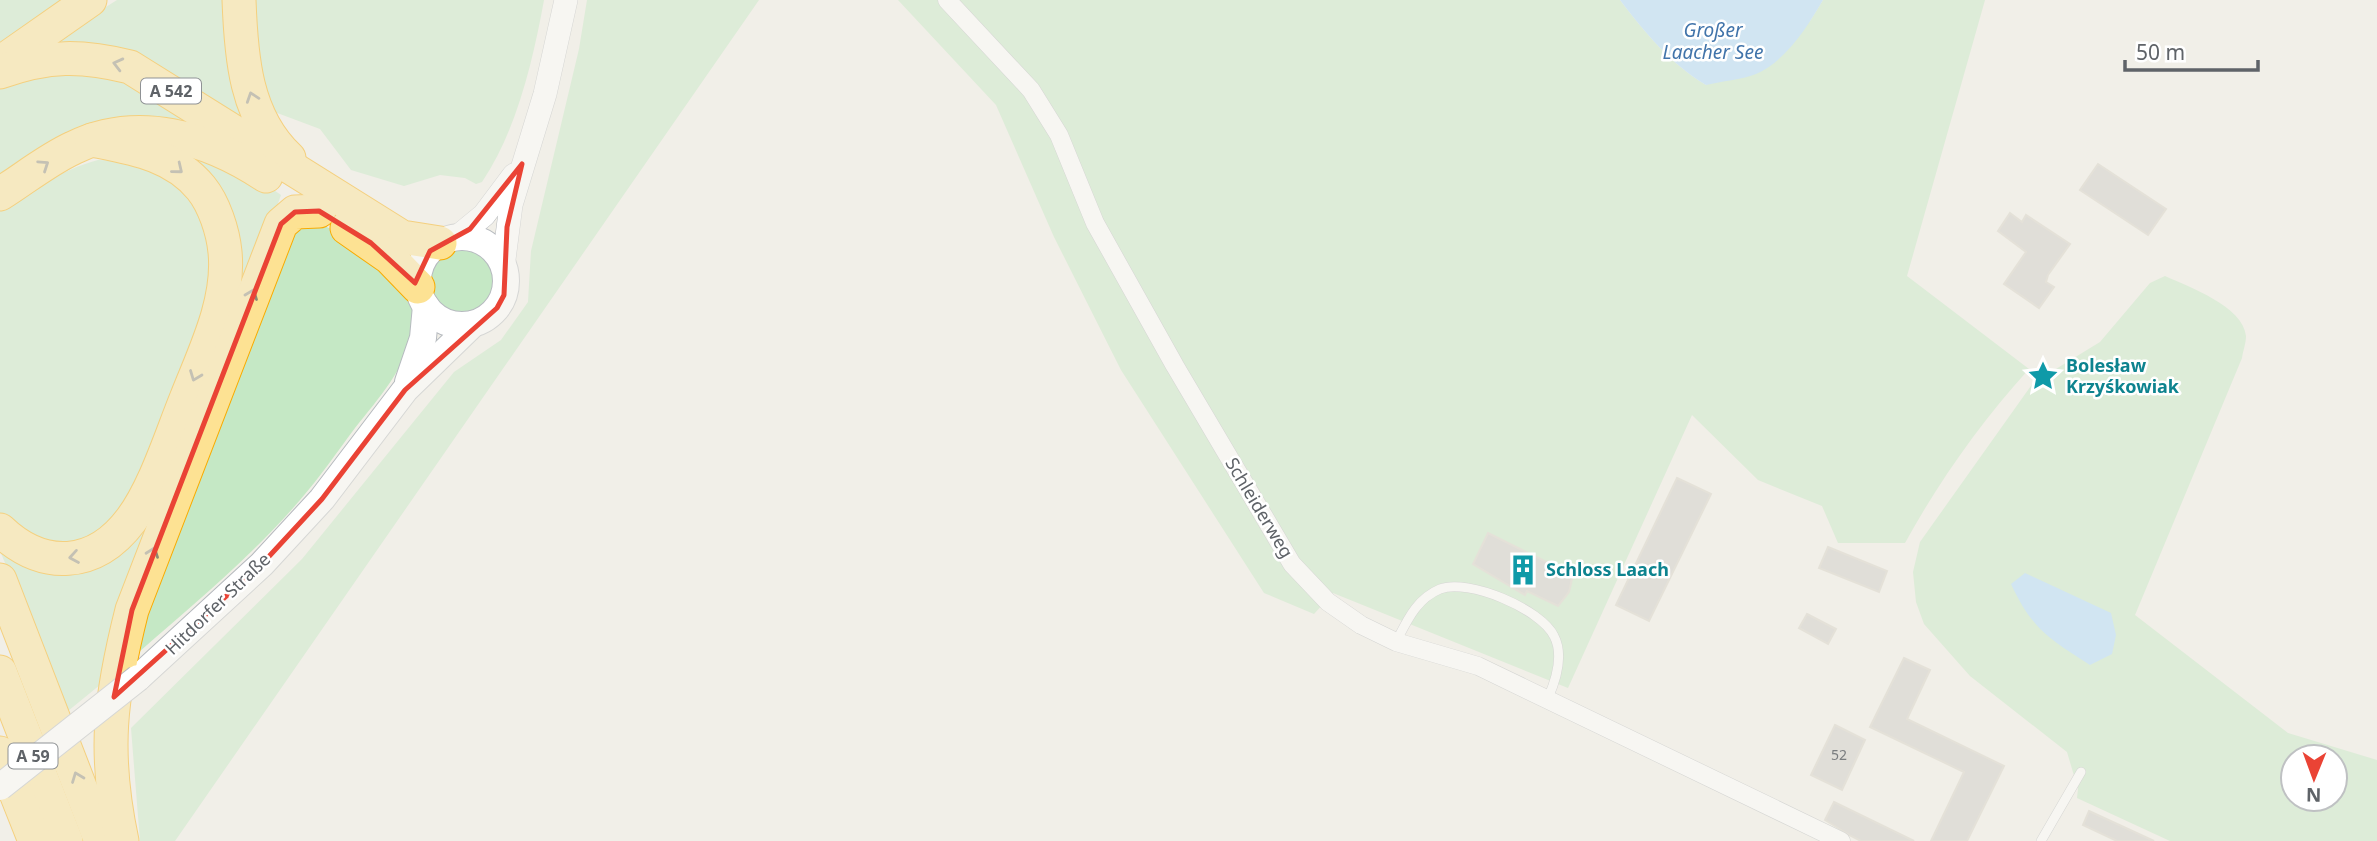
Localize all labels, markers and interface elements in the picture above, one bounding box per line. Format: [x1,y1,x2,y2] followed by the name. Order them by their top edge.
[1663,17,1763,65] water label: Großer Laacher See
[2125,28,2258,72] scale bar
[2136,38,2185,66] text: 50 m
[112,58,124,72] one-way arrow
[141,78,201,104] road number: A 542
[246,91,260,104] one-way arrow
[37,160,50,173] one-way arrow
[171,161,183,174] one-way arrow
[243,289,257,301] one-way arrow
[2066,353,2180,398] place label: Bolesław Krzyśkowiak
[2026,359,2060,393] place icon: Bolesław Krzyśkowiak
[189,370,203,382] one-way arrow
[1220,453,1299,562] street label: Schleiderweg
[145,547,159,559] one-way arrow
[160,547,275,660] street label: Hitdorfer Straße
[68,549,80,564] one-way arrow
[1506,553,1540,587] building icon: Schloss Laach
[1546,557,1669,581] place label: Schloss Laach
[2279,743,2349,813] north arrow
[8,744,58,768] road number: A 59
[1831,745,1847,764] house number: 52
[72,772,86,784] one-way arrow
[2306,782,2322,808] text: N

